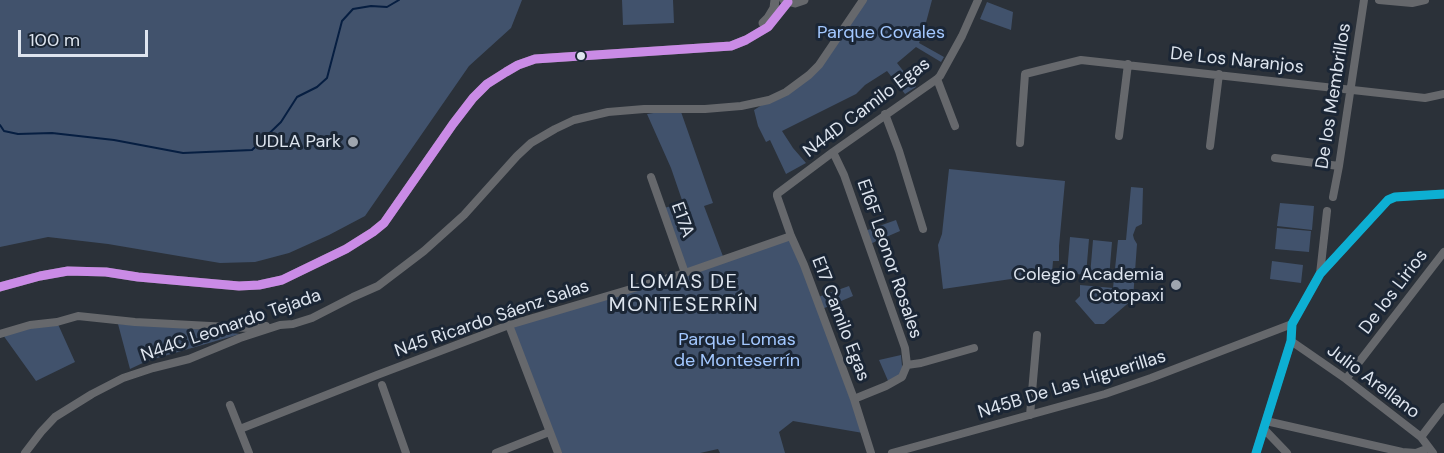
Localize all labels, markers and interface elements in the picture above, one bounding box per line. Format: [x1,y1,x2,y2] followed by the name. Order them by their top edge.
[21,18,152,56] scale bar
[817,22,945,44] park label: Parque Covales
[1312,22,1356,170] street label: De los Membrillos
[29,28,80,52] text: 100 m
[1169,43,1305,79] street label: De Los Naranjos
[575,50,587,62] unlabelled marker
[799,53,935,163] street label: N44D Camilo Egas
[255,131,341,153] place label: UDLA Park
[346,135,360,149] marker: UDLA Park
[852,177,926,341] street label: E16F Leonor Rosales
[666,199,698,241] street label: E17A
[1355,245,1433,339] street label: De los Lirios
[806,254,874,384] street label: E17 Camilo Egas
[1013,264,1164,306] place label: Colegio Academia Cotopaxi
[609,271,759,318] district label: LOMAS DE MONTESERRÍN
[392,276,592,362] street label: N45 Ricardo Sáenz Salas
[1169,278,1183,292] marker: Colegio Academia Cotopaxi
[138,285,324,367] street label: N44C Leonardo Tejada
[674,329,800,372] park label: Parque Lomas de Monteserrín
[1322,340,1424,424] street label: Julio Arellano
[975,346,1169,424] street label: N45B De Las Higuerillas

